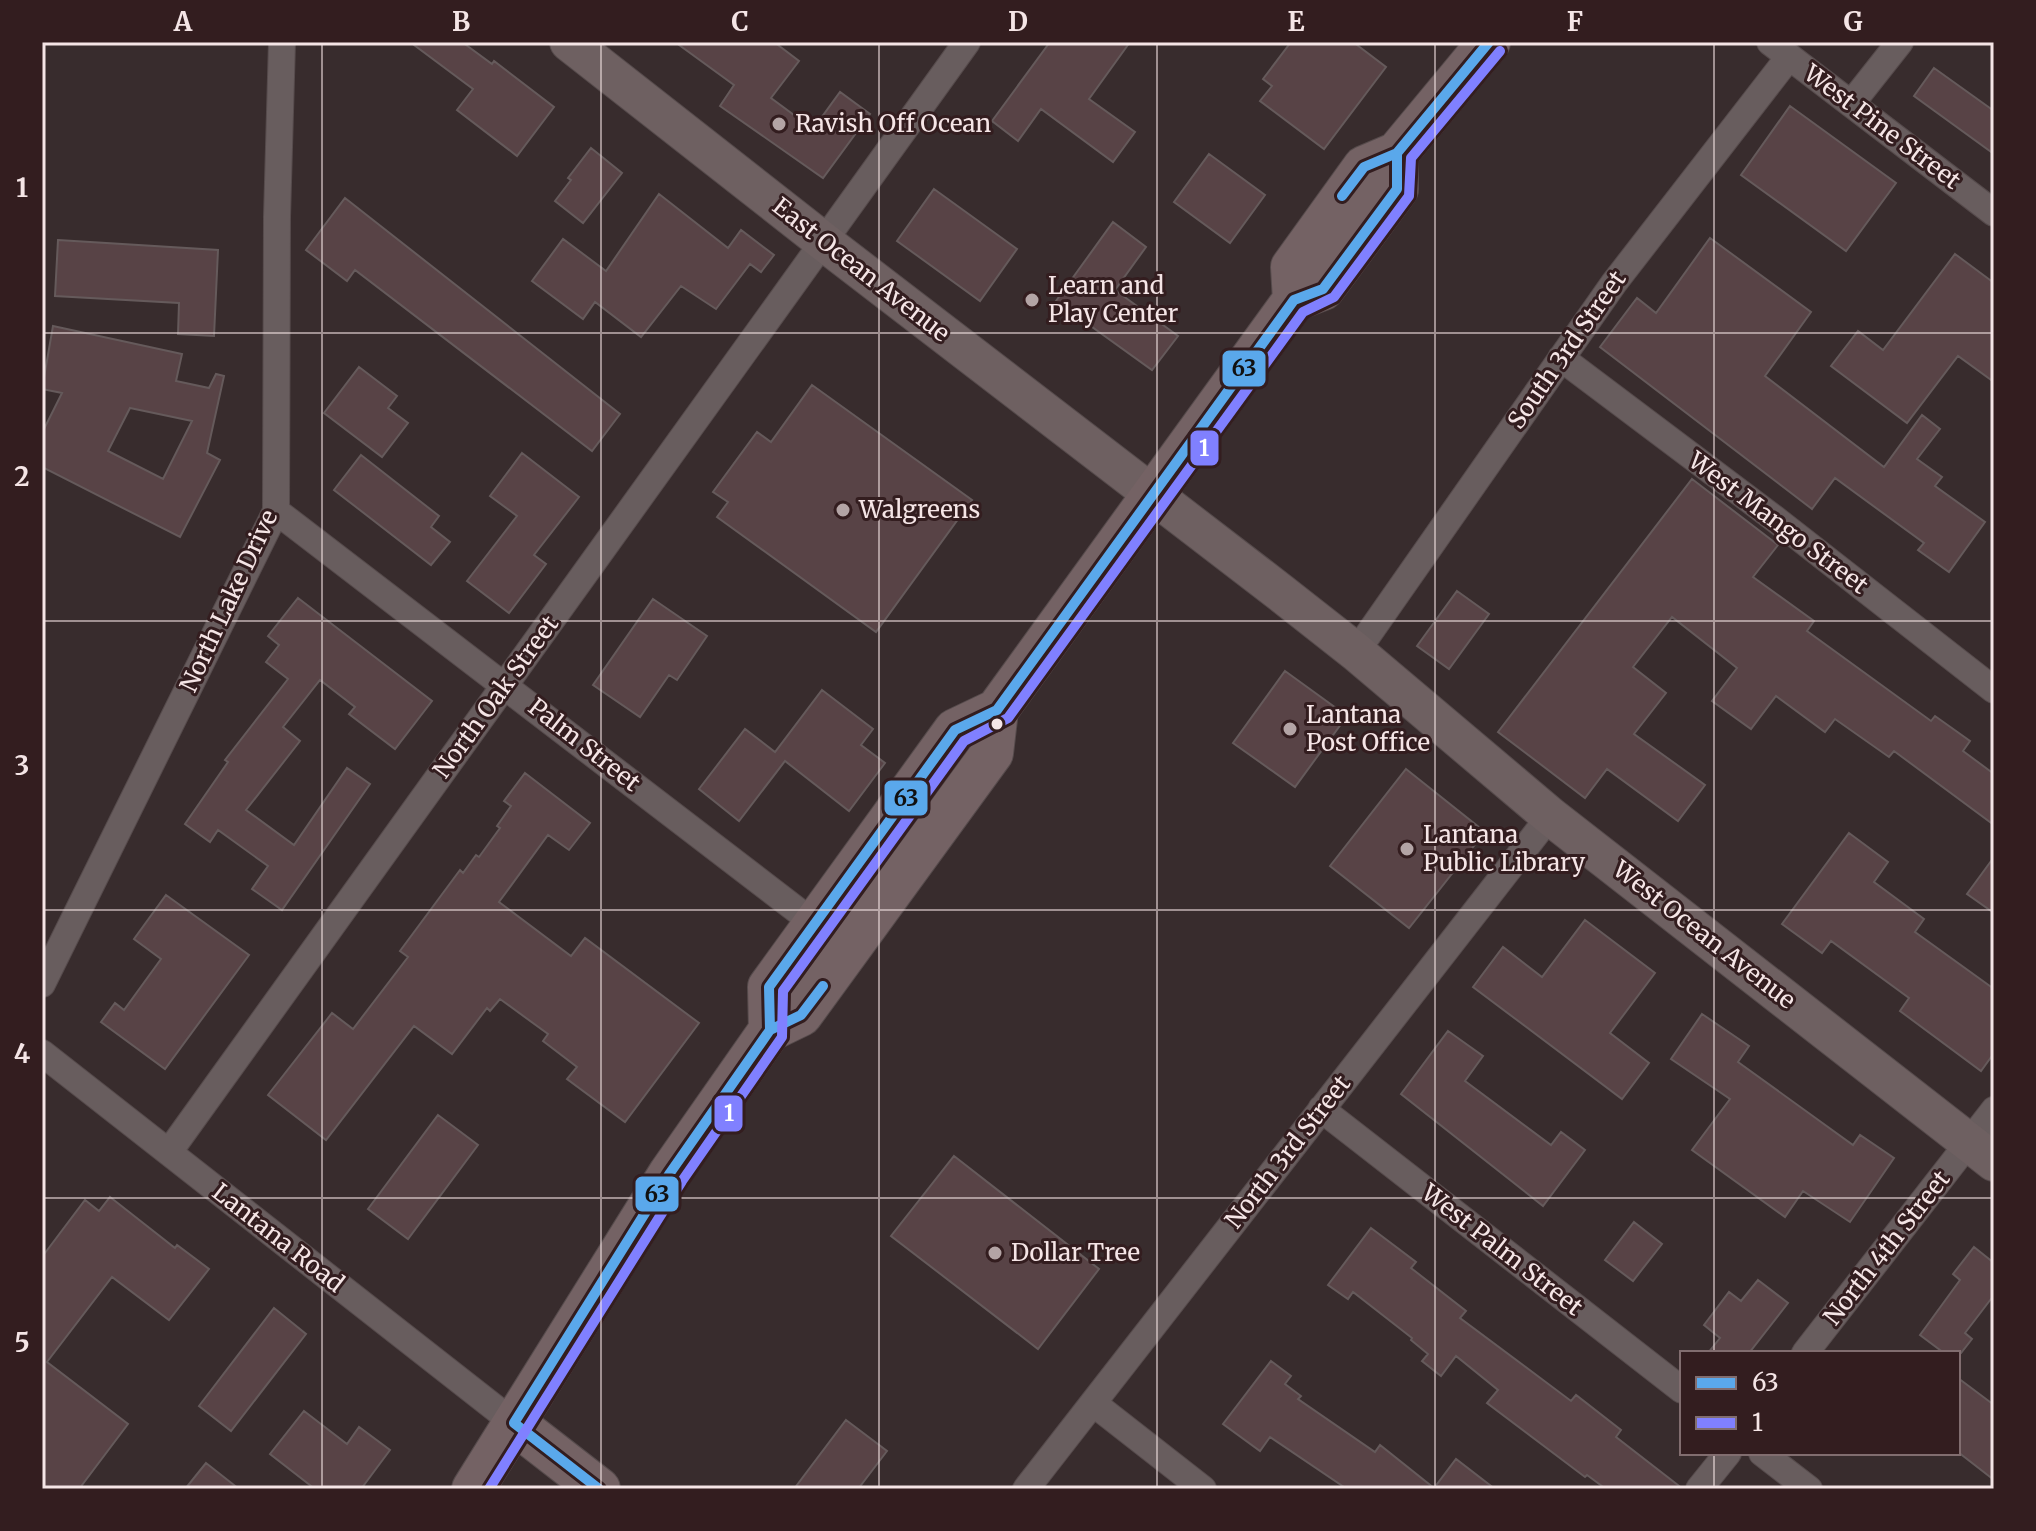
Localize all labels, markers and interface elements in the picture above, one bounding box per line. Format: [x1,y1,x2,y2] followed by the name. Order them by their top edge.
[173,5,193,38] text: A
[452,5,470,38] text: B
[731,5,749,38] text: C
[1008,5,1028,38] text: D
[1288,5,1305,38] text: E
[1567,5,1583,38] text: F
[1844,5,1863,38] text: G
[1797,57,1967,196] street label: West Pine Street
[795,108,991,139] place label: Ravish Off Ocean
[770,115,788,133] marker: Ravish Off Ocean
[16,171,28,204] text: 1
[766,191,956,349] street label: East Ocean Avenue
[1500,264,1633,435] street label: South 3rd Street
[1048,270,1178,329] place label: Learn and Play Center
[1023,291,1041,309] marker: Learn and Play Center
[1221,349,1267,388] line badge: 63
[1231,354,1257,382] text: 63
[1189,429,1220,467] line badge: 1
[1199,434,1209,462] text: 1
[1681,444,1875,601] street label: West Mango Street
[14,460,30,493] text: 2
[858,494,980,525] place label: Walgreens
[834,501,852,519] marker: Walgreens
[173,505,284,697] street label: North Lake Drive
[426,609,565,784] street label: North Oak Street
[522,691,647,798] street label: Palm Street
[1306,699,1430,758] place label: Lantana Post Office
[989,716,1005,732] unlabelled marker
[1281,720,1299,738] marker: Lantana Post Office
[15,749,29,782] text: 3
[883,779,929,817] line badge: 63
[893,784,919,812] text: 63
[1423,819,1585,878] place label: Lantana Public Library
[1398,840,1416,858] marker: Lantana Public Library
[1606,853,1802,1016] street label: West Ocean Avenue
[14,1037,31,1070] text: 4
[1218,1068,1357,1235] street label: North 3rd Street
[713,1094,744,1133] line badge: 1
[724,1099,734,1127] text: 1
[1817,1164,1957,1331] street label: North 4th Street
[634,1175,680,1213] line badge: 63
[206,1176,351,1299] street label: Lantana Road
[1415,1176,1590,1323] street label: West Palm Street
[644,1180,670,1208] text: 63
[1011,1237,1140,1268] place label: Dollar Tree
[986,1244,1004,1262] marker: Dollar Tree
[14,1326,30,1359] text: 5
[1680,1351,1960,1455] legend
[1752,1367,1779,1398] text: 63
[1752,1407,1763,1438] text: 1

